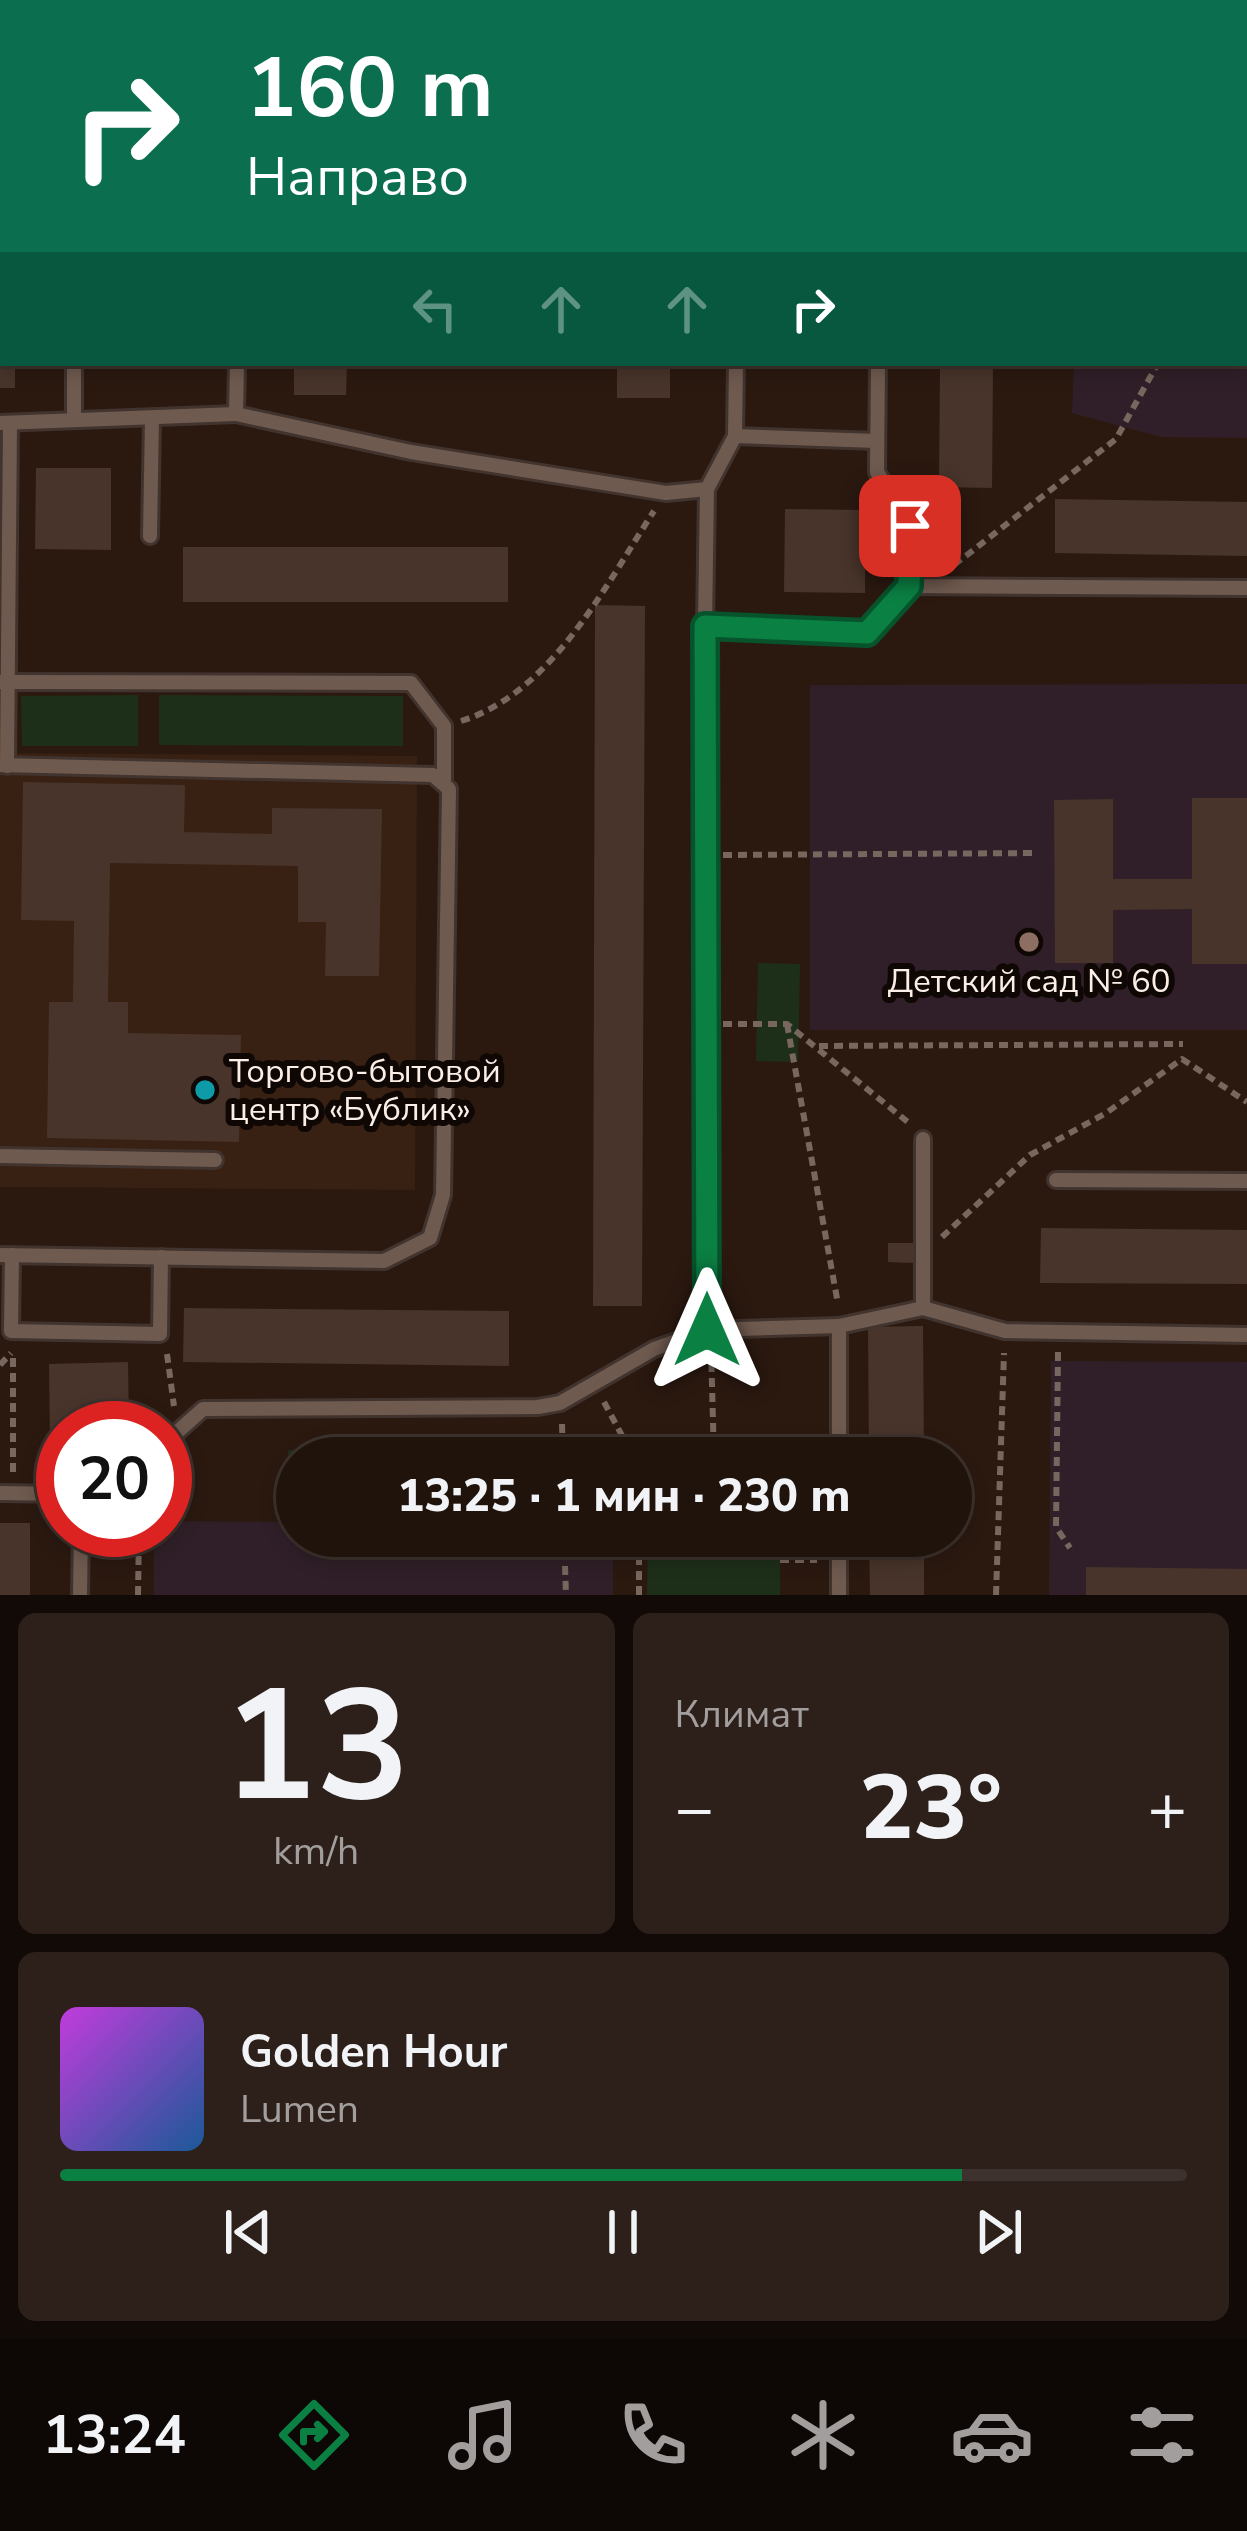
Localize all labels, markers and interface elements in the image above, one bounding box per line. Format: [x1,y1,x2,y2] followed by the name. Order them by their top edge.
[246,31,494,146] text: 160 m
[48,48,204,204] icon: right
[246,140,469,214] text: Направо
[402,276,468,342] icon: left
[528,276,594,342] icon: ahead
[654,276,720,342] icon: ahead
[780,276,846,342] icon: right
[859,475,961,577] pin
[877,493,943,559] icon: arrive
[1016,929,1042,955] marker: Детский сад № 60
[887,959,1171,1004] place label: Детский сад № 60
[229,1049,501,1132] place label: Торгово-бытовой центр «Бублик»
[192,1077,218,1103] marker: Торгово-бытовой центр «Бублик»
[644,1267,770,1393] position arrow
[36,1401,192,1557] speed limit sign: 20
[397,1466,851,1527] text: 13:25 · 1 мин · 230 m
[223,1640,410,1853] text: 13
[675,1688,809,1741] text: Климат
[859,1747,1002,1870] text: 23°
[675,1764,714,1854] text: −
[1147,1764,1187,1854] text: +
[273,1825,359,1878] text: km/h
[240,2022,507,2083] text: Golden Hour
[240,2083,359,2136] text: Lumen
[215,2199,281,2265] icon: previous
[590,2199,656,2265] icon: pause
[966,2199,1032,2265] icon: next
[272,2393,356,2477] icon: directions
[441,2393,525,2477] icon: music
[611,2393,695,2477] icon: phone
[781,2393,865,2477] icon: climate
[950,2393,1034,2477] icon: car
[1120,2393,1204,2477] icon: filters
[43,2398,186,2472] text: 13:24

